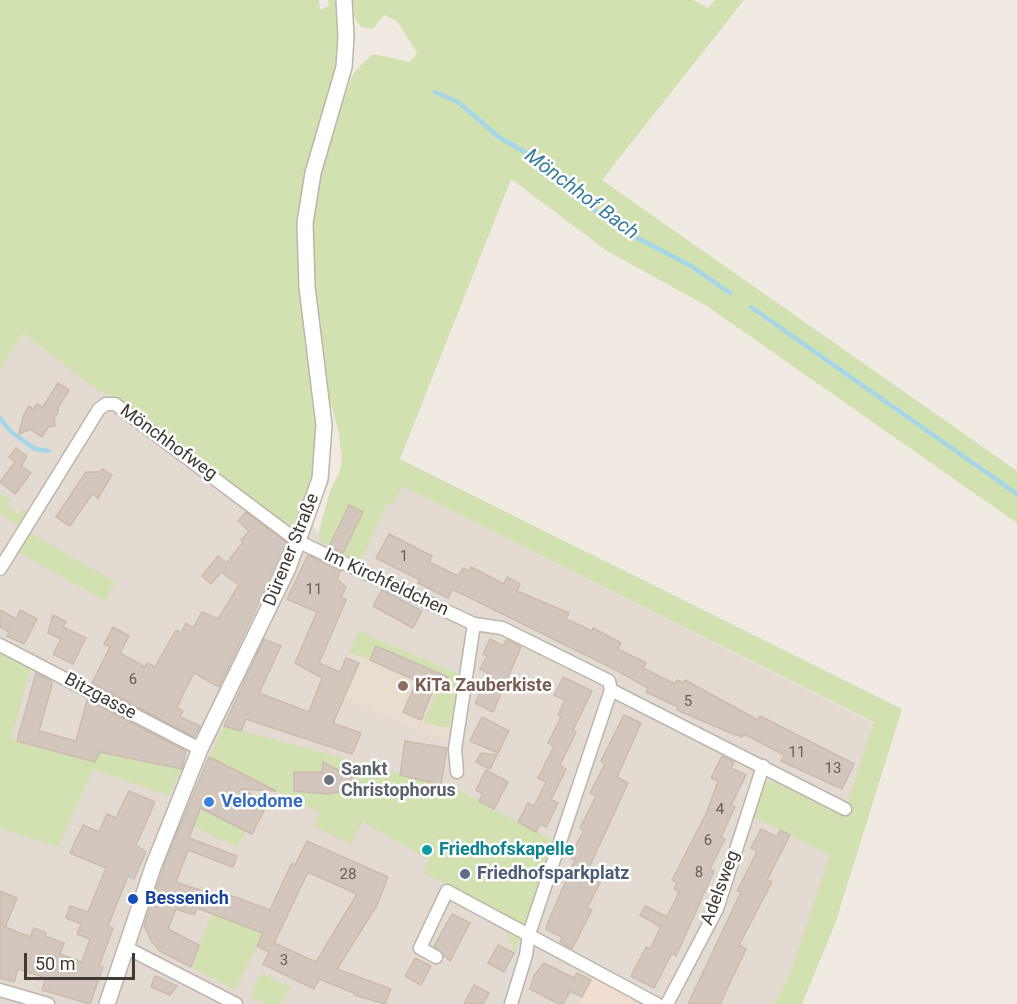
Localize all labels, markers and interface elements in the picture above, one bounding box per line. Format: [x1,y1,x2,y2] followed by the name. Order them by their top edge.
[519,144,643,246] water label: Mönchhof Bach
[115,401,221,485] street label: Mönchhofweg
[260,490,324,610] street label: Dürener Straße
[320,545,452,621] street label: Im Kirchfeldchen
[400,548,408,566] house number: 1
[306,581,322,599] house number: 11
[60,669,140,725] street label: Bitzgasse
[129,671,137,689] house number: 6
[415,675,552,697] place label: KiTa Zauberkiste
[396,679,410,693] marker: KiTa Zauberkiste
[684,693,692,711] house number: 5
[789,744,805,762] house number: 11
[341,759,456,802] place label: Sankt Christophorus
[825,760,841,778] house number: 13
[322,773,336,787] marker: Sankt Christophorus
[221,791,303,813] place label: Velodome
[202,795,216,809] marker: Velodome
[716,801,724,819] house number: 4
[704,832,712,850] house number: 6
[439,839,574,861] place label: Friedhofskapelle
[420,843,434,857] marker: Friedhofskapelle
[697,848,745,928] street label: Adelsweg
[477,863,630,885] place label: Friedhofsparkplatz
[695,864,703,882] house number: 8
[340,866,356,884] house number: 28
[458,867,472,881] marker: Friedhofsparkplatz
[145,888,229,910] place label: Bessenich
[126,892,140,906] marker: Bessenich
[27,941,138,979] scale bar
[280,952,288,970] house number: 3
[35,953,75,974] text: 50 m

